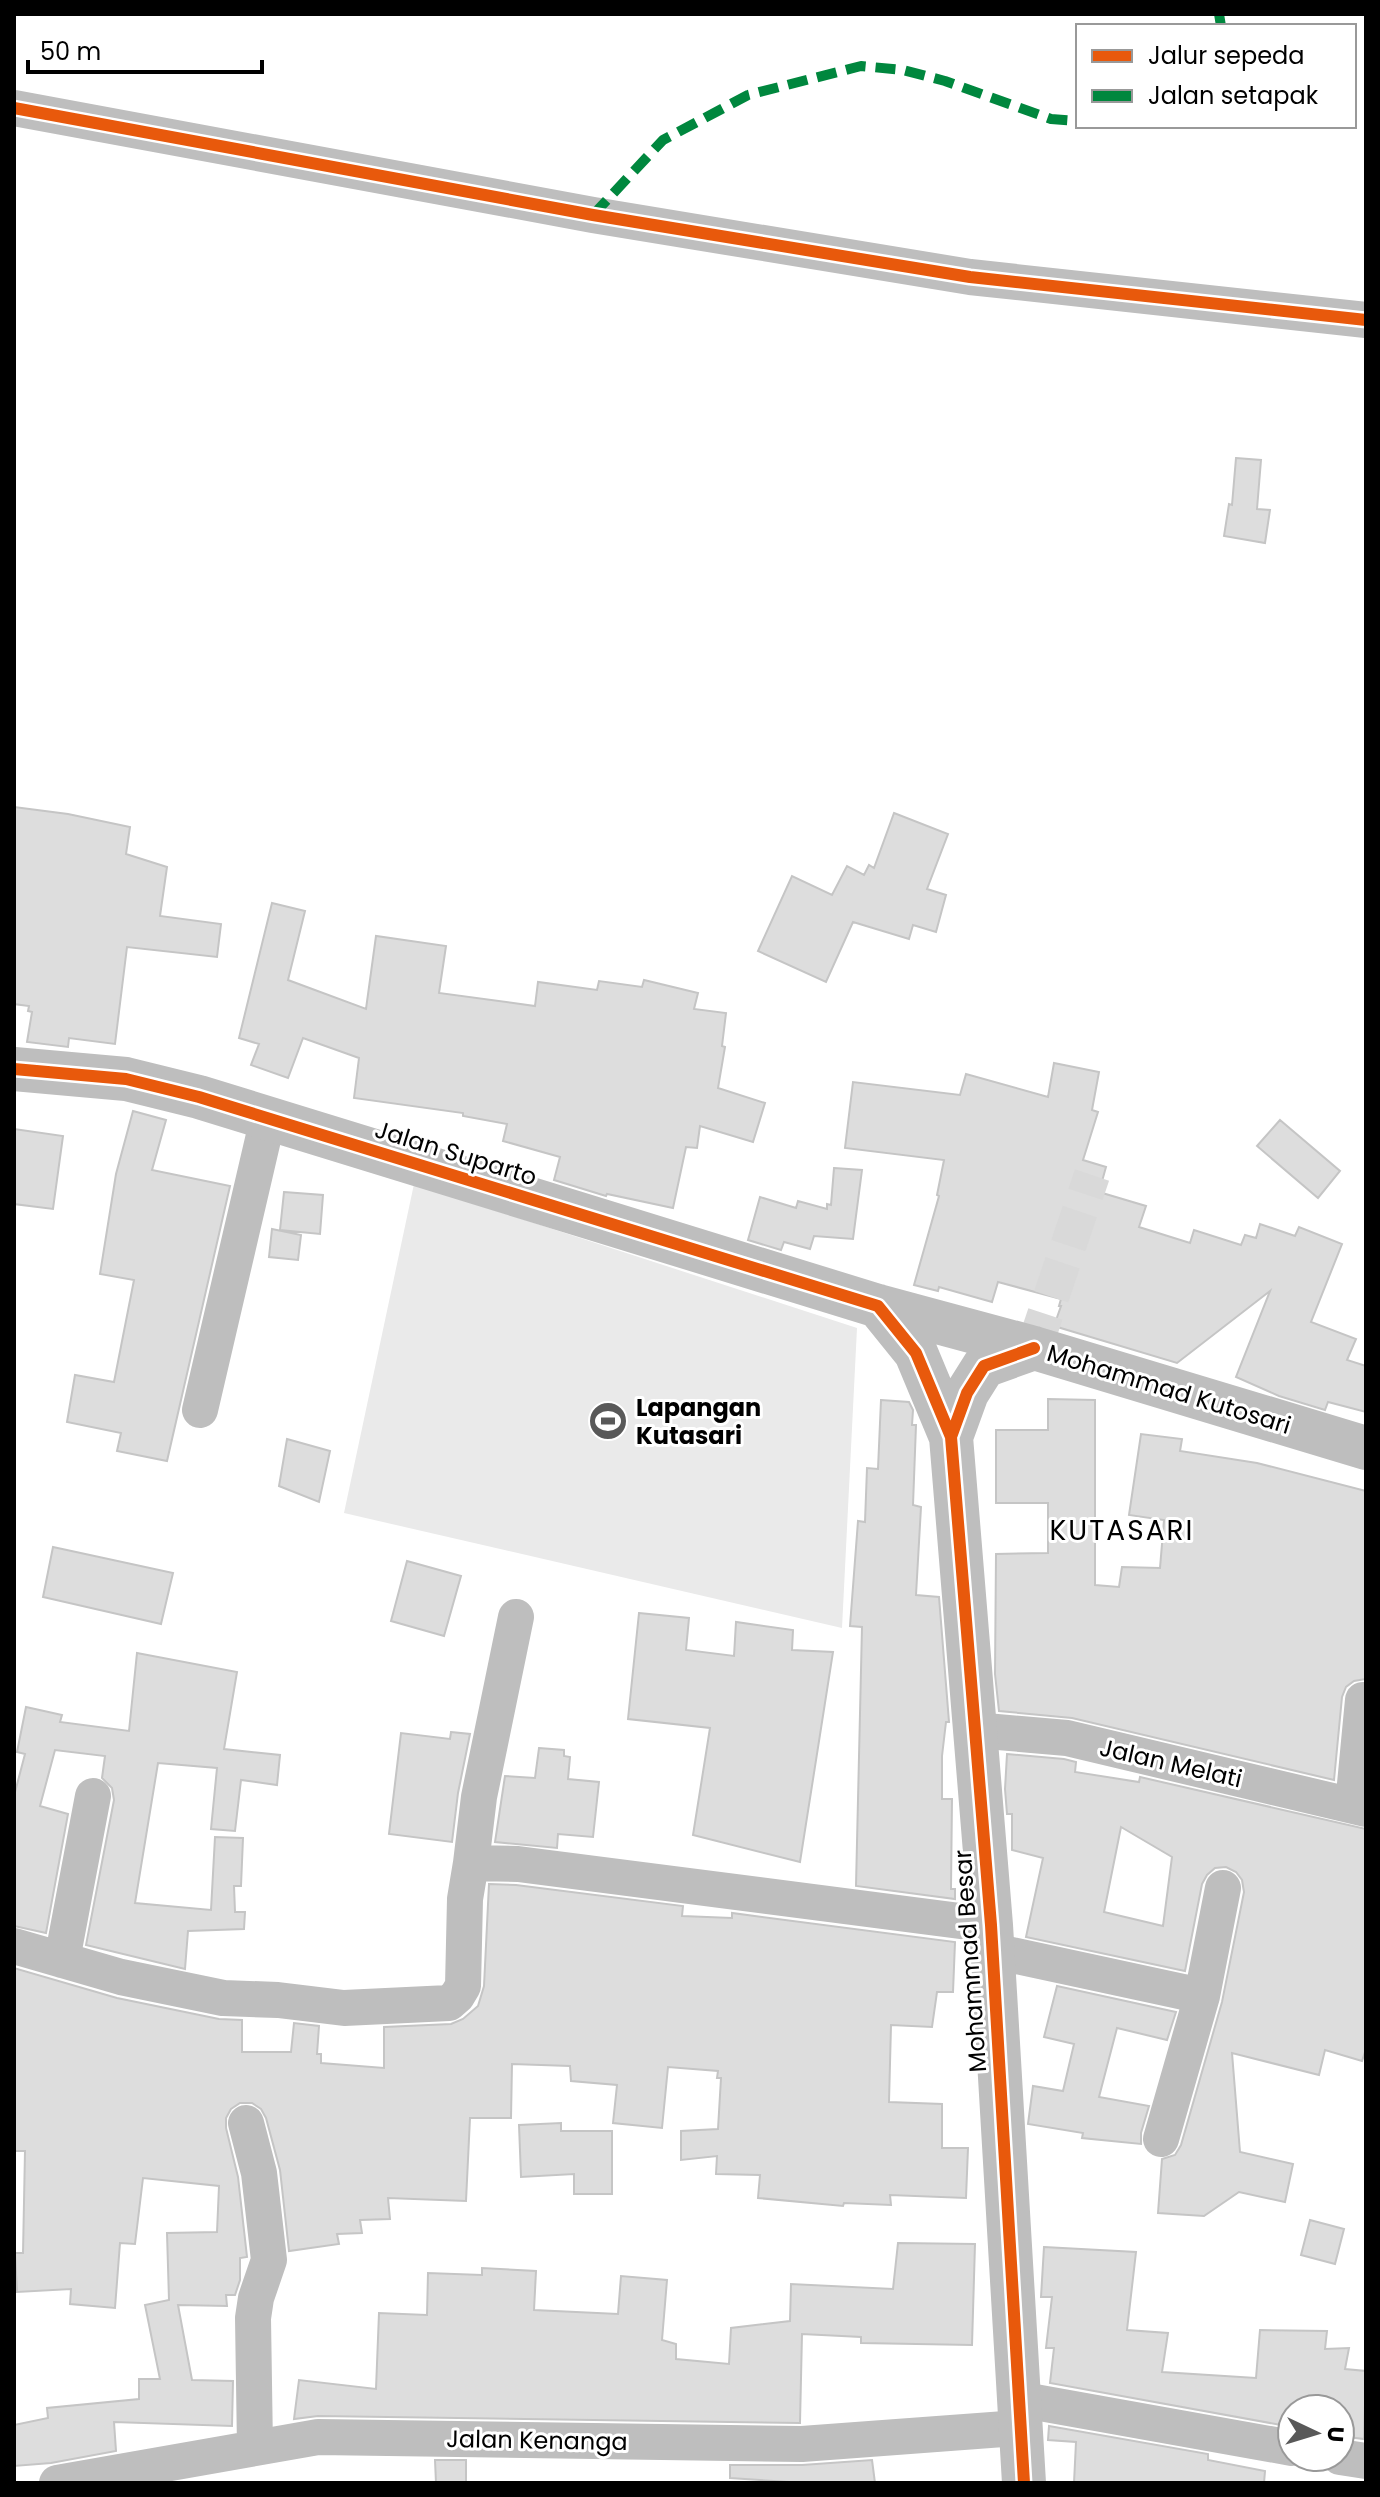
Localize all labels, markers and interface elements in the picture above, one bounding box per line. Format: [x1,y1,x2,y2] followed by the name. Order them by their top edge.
[28,24,262,74] scale bar
[1076,24,1356,128] legend
[40,35,101,68] text: 50 m
[1148,39,1305,72] text: Jalur sepeda
[1148,79,1319,112] text: Jalan setapak
[371,1113,541,1193] street label: Jalan Suparto
[1043,1336,1295,1442] street label: Mohammad Kutosari
[636,1391,761,1452] place label: Lapangan Kutasari
[587,1400,629,1442] sports icon: Lapangan Kutasari
[1050,1511,1194,1550] district label: KUTASARI
[1097,1731,1245,1795] street label: Jalan Melati
[946,1848,994,2073] street label: Mohammad Besar
[1276,2393,1356,2473] north arrow
[446,2422,628,2458] street label: Jalan Kenanga
[1319,2426,1351,2443] text: U

